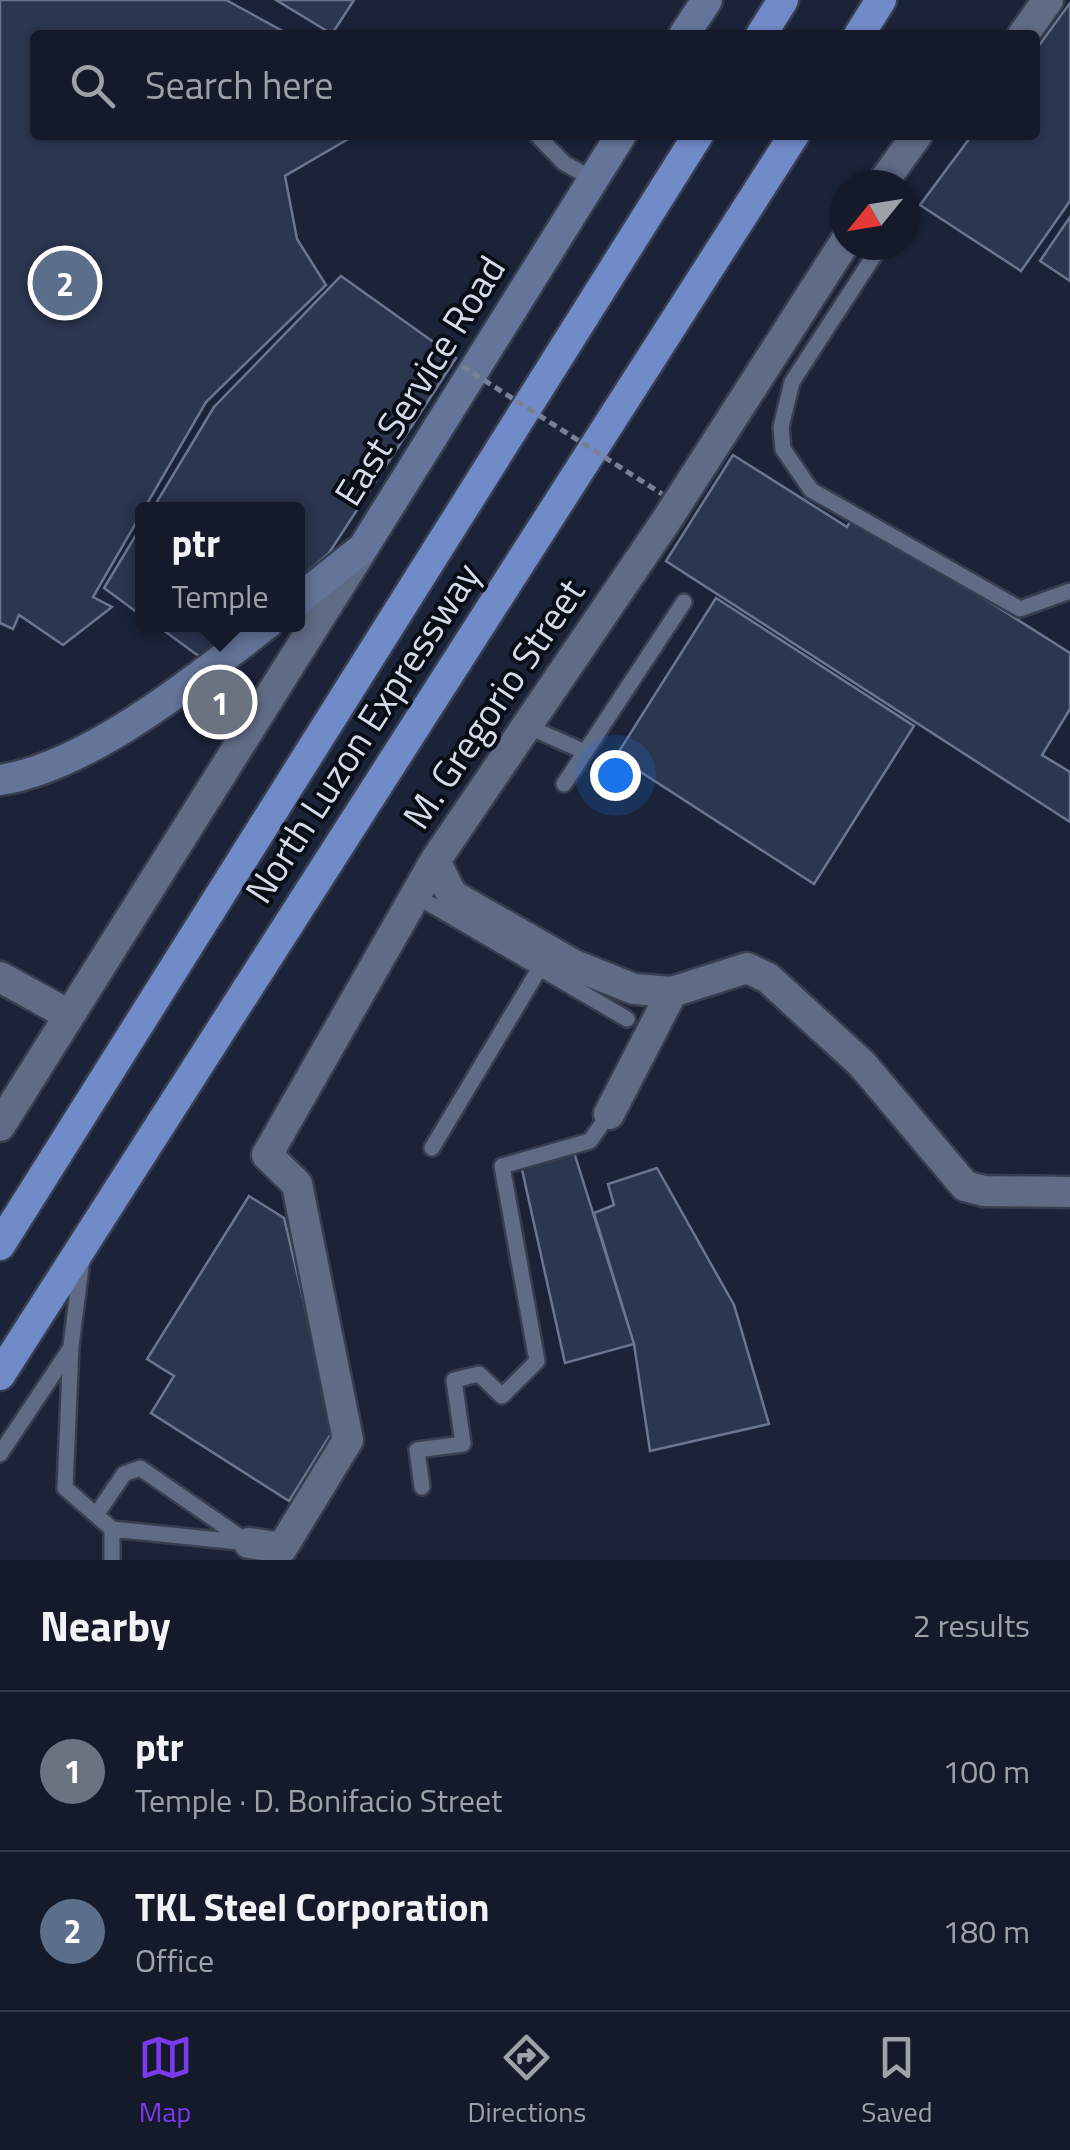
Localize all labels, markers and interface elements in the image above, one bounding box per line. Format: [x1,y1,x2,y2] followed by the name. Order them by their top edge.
[30,30,1040,140] search box
[145,56,333,114] text: Search here
[65,58,120,113] icon: search
[830,170,920,260] north arrow
[319,244,519,517] street label: East Service Road
[32,246,98,320] pin: 2
[135,502,305,632] popup
[171,514,220,572] text: ptr
[230,550,494,914] street label: North Luzon Expressway
[388,566,599,840] street label: M. Gregorio Street
[171,572,269,620] text: Temple
[188,664,252,740] pin: 1
[590,750,641,801] your location
[40,1593,171,1657] text: Nearby
[913,1601,1030,1649] text: 2 results
[135,1718,184,1776] text: ptr
[64,1747,81,1795] text: 1
[942,1747,1030,1795] text: 100 m
[135,1776,502,1824] text: Temple · D. Bonifacio Street
[135,1878,490,1936] text: TKL Steel Corporation
[64,1907,81,1955] text: 2
[942,1907,1030,1955] text: 180 m
[135,1936,214,1984] text: Office
[138,2030,193,2133] tab: Map
[468,2030,586,2133] tab: Directions
[861,2030,932,2133] tab: Saved

